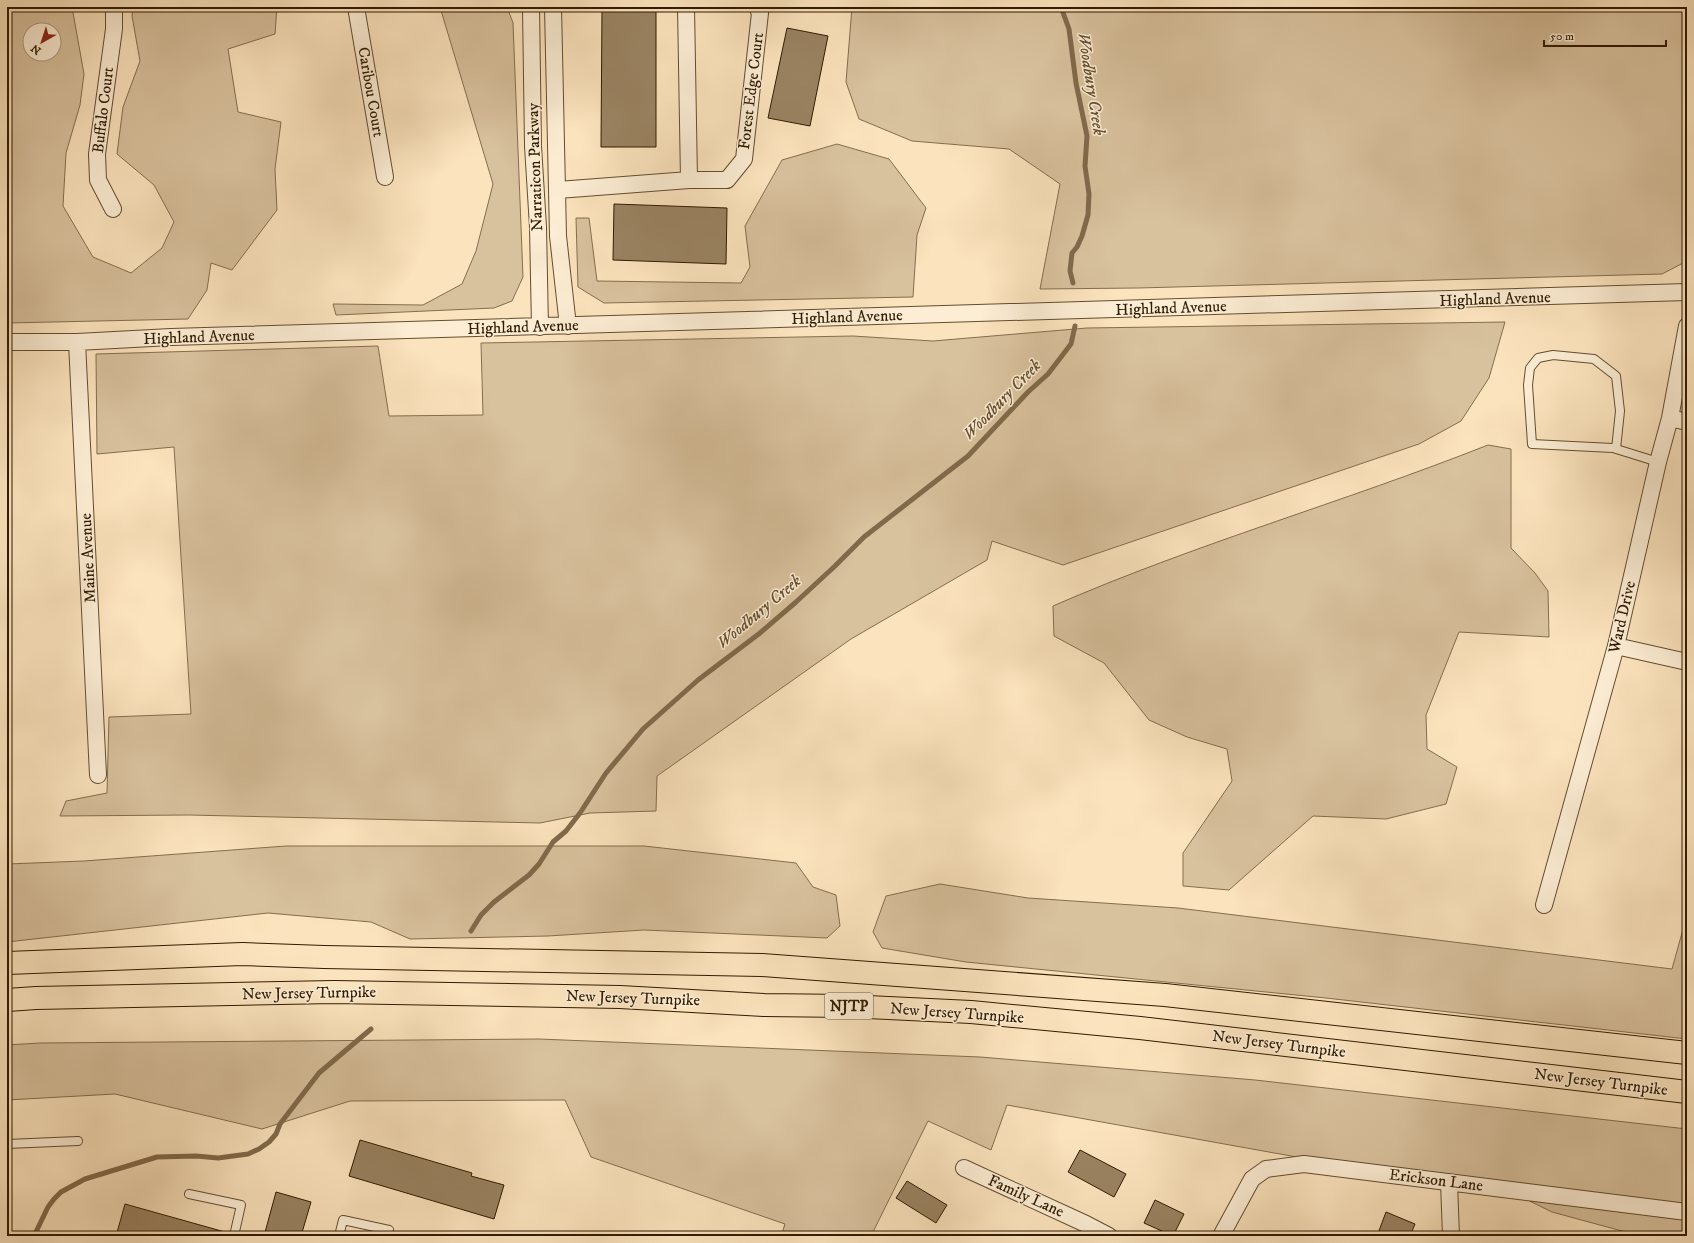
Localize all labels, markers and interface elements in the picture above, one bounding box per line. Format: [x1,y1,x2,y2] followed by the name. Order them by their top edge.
[22,22,62,62] north arrow
[1544,22,1666,48] scale bar
[1550,29,1574,44] text: 50 m
[734,31,768,151] street label: Forest Edge Court
[1072,31,1110,138] water label: Woodbury Creek
[28,41,44,57] text: N
[353,45,389,139] street label: Caribou Court
[88,66,118,154] street label: Buffalo Court
[523,102,547,231] street label: Narraticon Parkway
[1439,287,1551,311] street label: Highland Avenue
[1115,296,1227,320] street label: Highland Avenue
[791,305,903,329] street label: Highland Avenue
[467,315,579,339] street label: Highland Avenue
[143,325,255,349] street label: Highland Avenue
[958,354,1047,445] water label: Woodbury Creek
[76,512,100,603] street label: Maine Avenue
[712,570,806,654] water label: Woodbury Creek
[1604,579,1640,656] street label: Ward Drive
[242,982,377,1004] street label: New Jersey Turnpike
[566,986,701,1010] street label: New Jersey Turnpike
[825,993,873,1019] road number: NJTP
[889,998,1025,1028] street label: New Jersey Turnpike
[1211,1026,1347,1062] street label: New Jersey Turnpike
[1533,1064,1669,1100] street label: New Jersey Turnpike
[1388,1164,1484,1196] street label: Erickson Lane
[985,1170,1067,1222] street label: Family Lane

